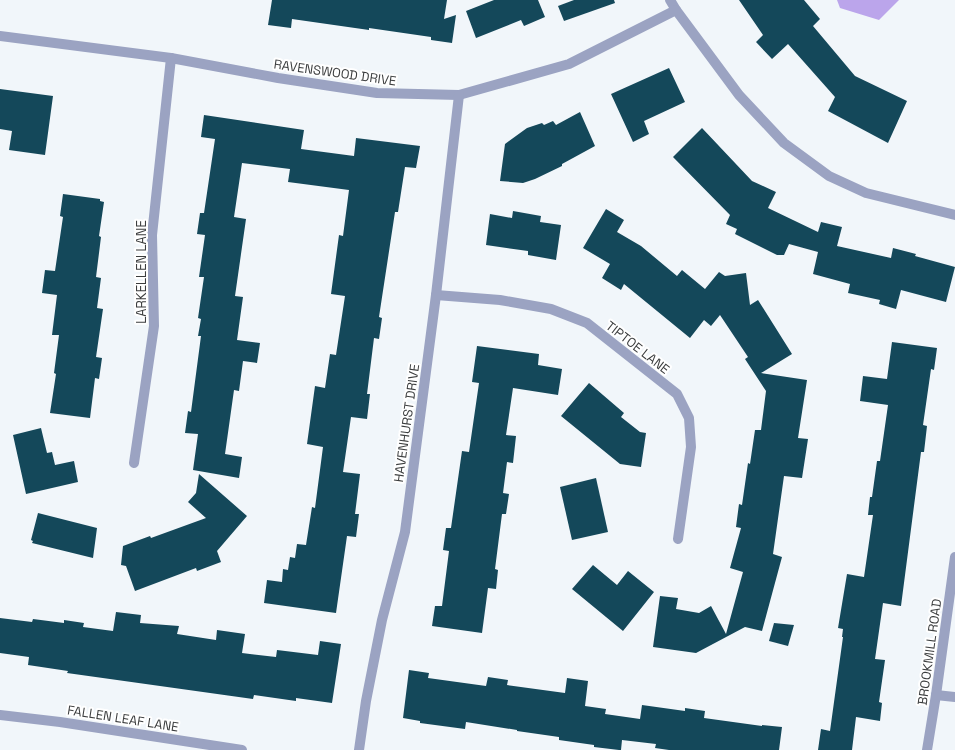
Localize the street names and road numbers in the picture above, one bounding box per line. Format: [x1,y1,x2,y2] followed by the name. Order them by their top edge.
[273,55,397,89] street label: RAVENSWOOD DRIVE
[133,220,150,324] street label: LARKELLEN LANE
[602,317,673,378] street label: TIPTOE LANE
[390,363,423,483] street label: HAVENHURST DRIVE
[914,598,945,706] street label: BROOKMILL ROAD
[66,701,180,736] street label: FALLEN LEAF LANE

